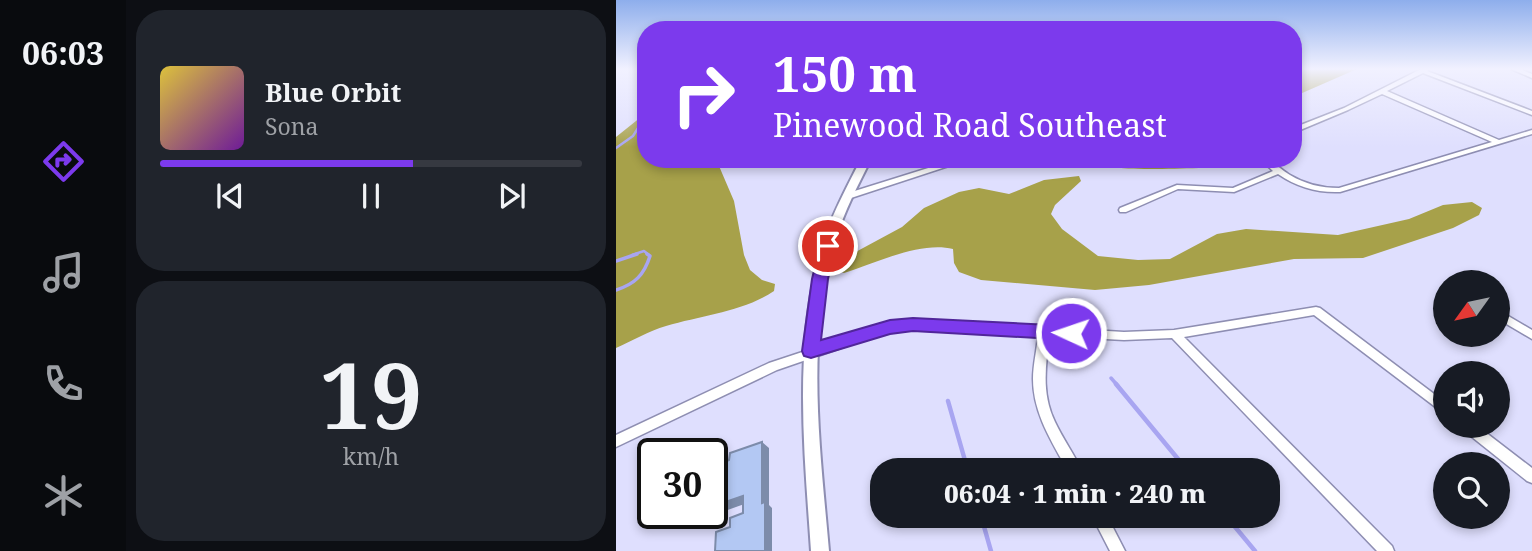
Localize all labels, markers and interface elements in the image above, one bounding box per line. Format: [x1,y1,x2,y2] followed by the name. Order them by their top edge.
[22,31,104,74] text: 06:03
[773,40,917,106] text: 150 m
[658,49,749,140] icon: right
[265,74,401,110] text: Blue Orbit
[773,103,1167,146] text: Pinewood Road Southeast
[265,110,319,142] text: Sona
[39,137,88,186] icon: directions
[211,177,249,215] icon: previous
[352,177,390,215] icon: pause
[493,177,531,215] icon: next
[798,216,858,276] pin
[809,227,847,265] icon: arrive
[39,248,88,297] icon: music
[1433,270,1510,346] north arrow
[1433,270,1510,529] map controls
[1034,296,1108,370] position arrow
[320,332,422,456] text: 19
[39,359,88,408] icon: phone
[1433,361,1510,438] button: sound
[637,438,728,529] speed limit sign: 30
[343,440,399,472] text: km/h
[1433,452,1510,529] button: search
[39,471,88,520] icon: climate
[944,475,1206,511] text: 06:04 · 1 min · 240 m

